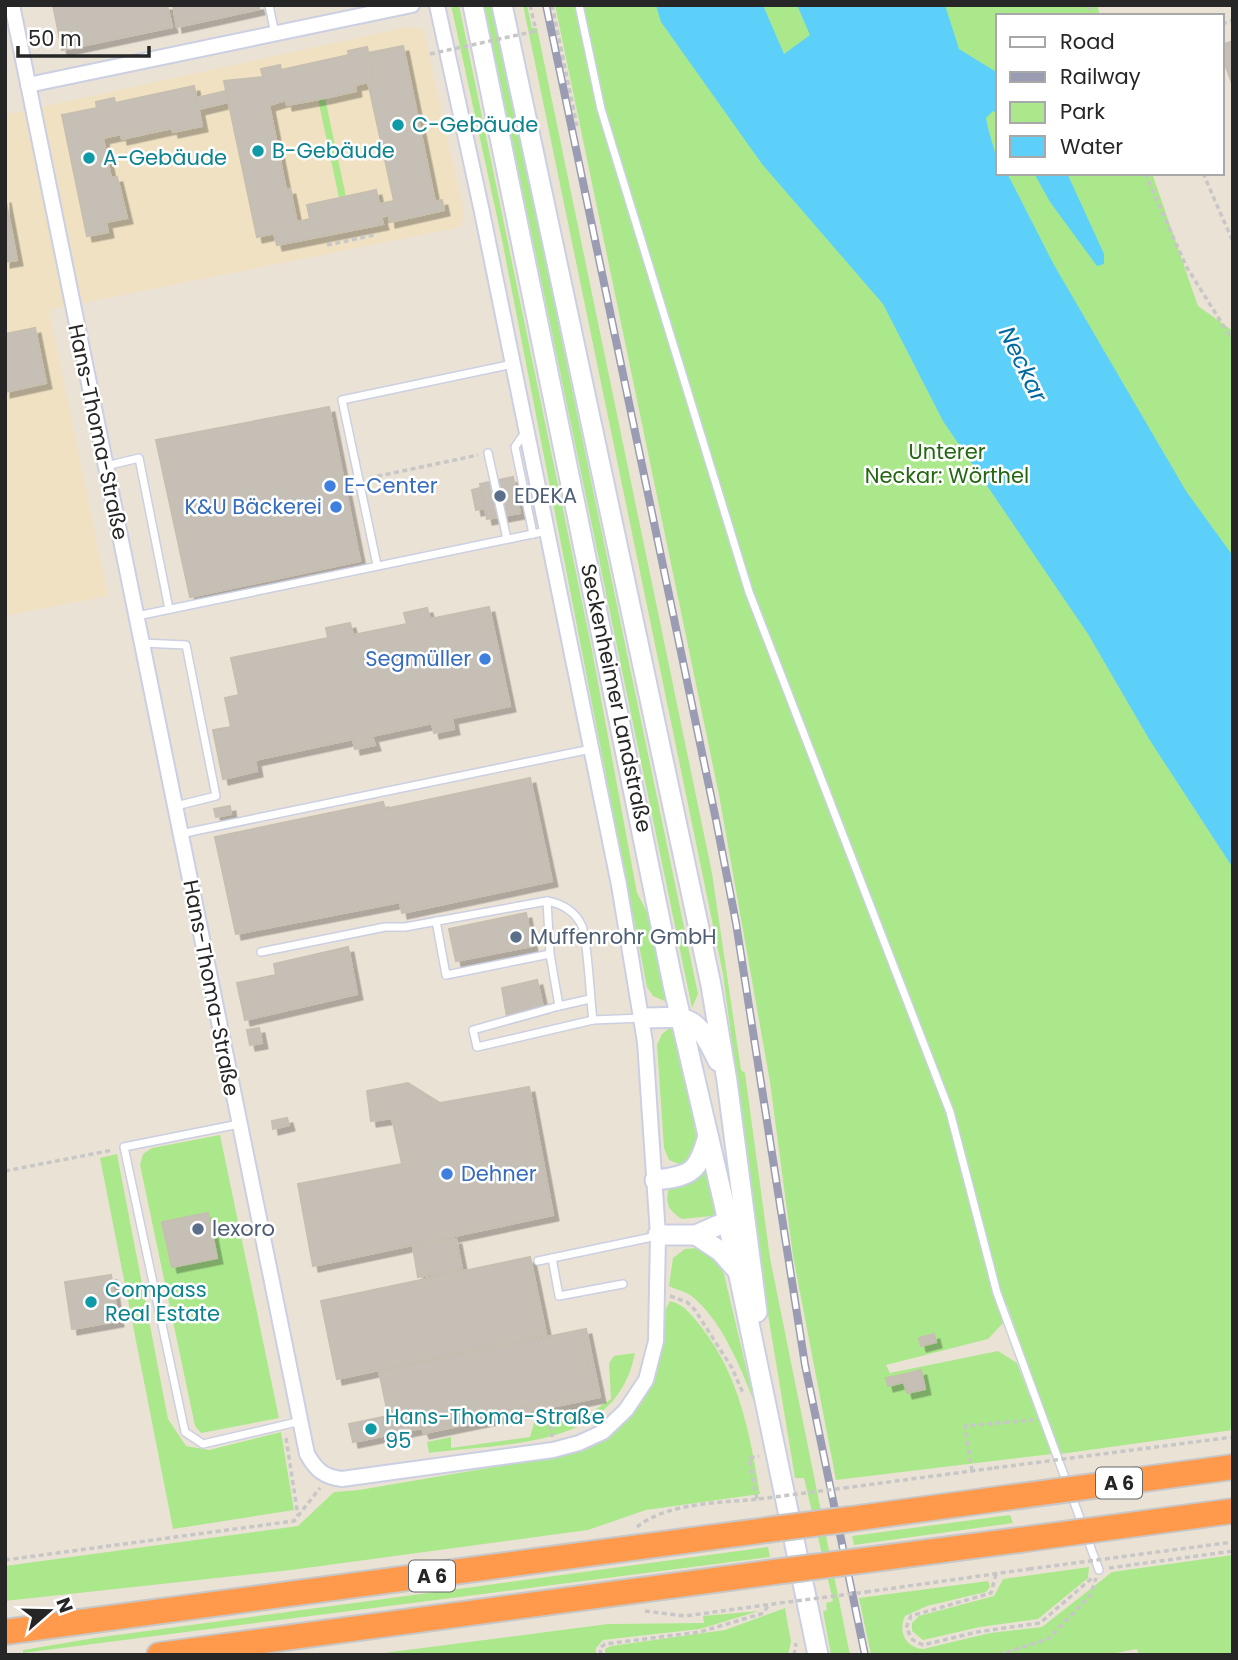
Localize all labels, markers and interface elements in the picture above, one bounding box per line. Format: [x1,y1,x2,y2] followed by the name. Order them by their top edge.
[18,14,149,58] scale bar
[996,14,1224,175] legend
[28,24,82,53] text: 50 m
[1060,27,1115,56] text: Road
[1060,62,1141,91] text: Railway
[1060,97,1105,126] text: Park
[412,110,538,139] place label: C-Gebäude
[390,117,406,133] marker: C-Gebäude
[1060,132,1123,161] text: Water
[272,136,395,165] place label: B-Gebäude
[103,143,227,172] place label: A-Gebäude
[250,143,266,159] marker: B-Gebäude
[81,150,97,166] marker: A-Gebäude
[61,321,136,542] street label: Hans-Thoma-Straße
[991,321,1056,408] water label: Neckar
[865,437,1029,490] park label: Unterer Neckar: Wörthel
[344,471,438,500] place label: E-Center
[322,478,338,494] marker: E-Center
[514,481,577,510] place label: EDEKA
[492,488,508,504] marker: EDEKA
[184,492,322,521] place label: K&U Bäckerei
[328,499,344,515] marker: K&U Bäckerei
[574,561,659,835] street label: Seckenheimer Landstraße
[365,644,471,673] place label: Segmüller
[477,651,493,667] marker: Segmüller
[176,877,247,1098] street label: Hans-Thoma-Straße
[530,922,717,951] place label: Muffenrohr GmbH
[508,929,524,945] marker: Muffenrohr GmbH
[461,1159,537,1188] place label: Dehner
[439,1166,455,1182] marker: Dehner
[212,1214,275,1243] place label: lexoro
[190,1221,206,1237] marker: lexoro
[105,1275,220,1328] place label: Compass Real Estate
[83,1294,99,1310] marker: Compass Real Estate
[385,1402,605,1455] place label: Hans-Thoma-Straße 95
[363,1421,379,1437] marker: Hans-Thoma-Straße 95
[1096,1468,1142,1498] road number: A 6
[409,1560,455,1592] road number: A 6
[14,1576,84,1646] north arrow
[49,1594,80,1617] text: N

